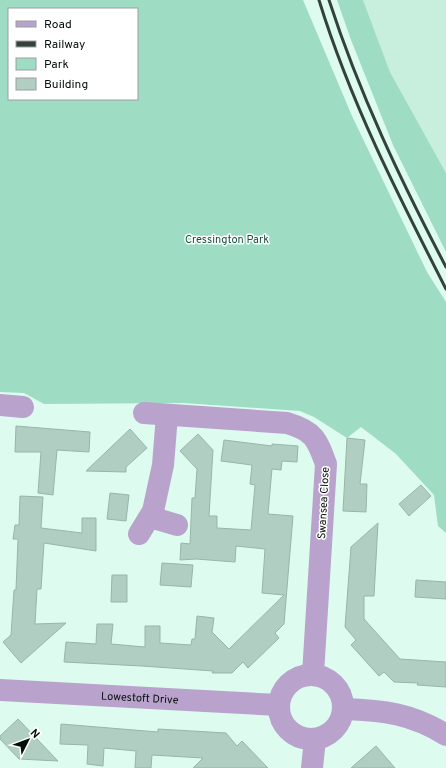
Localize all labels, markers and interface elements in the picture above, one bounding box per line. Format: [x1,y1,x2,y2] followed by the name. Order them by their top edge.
[8,8,138,100] legend
[44,17,72,33] text: Road
[44,37,85,53] text: Railway
[44,57,69,73] text: Park
[44,77,88,93] text: Building
[185,233,269,247] park label: Cressington Park
[315,466,333,540] street label: Swansea Close
[101,689,179,708] street label: Lowestoft Drive
[8,720,48,760] north arrow
[27,726,43,742] text: N

